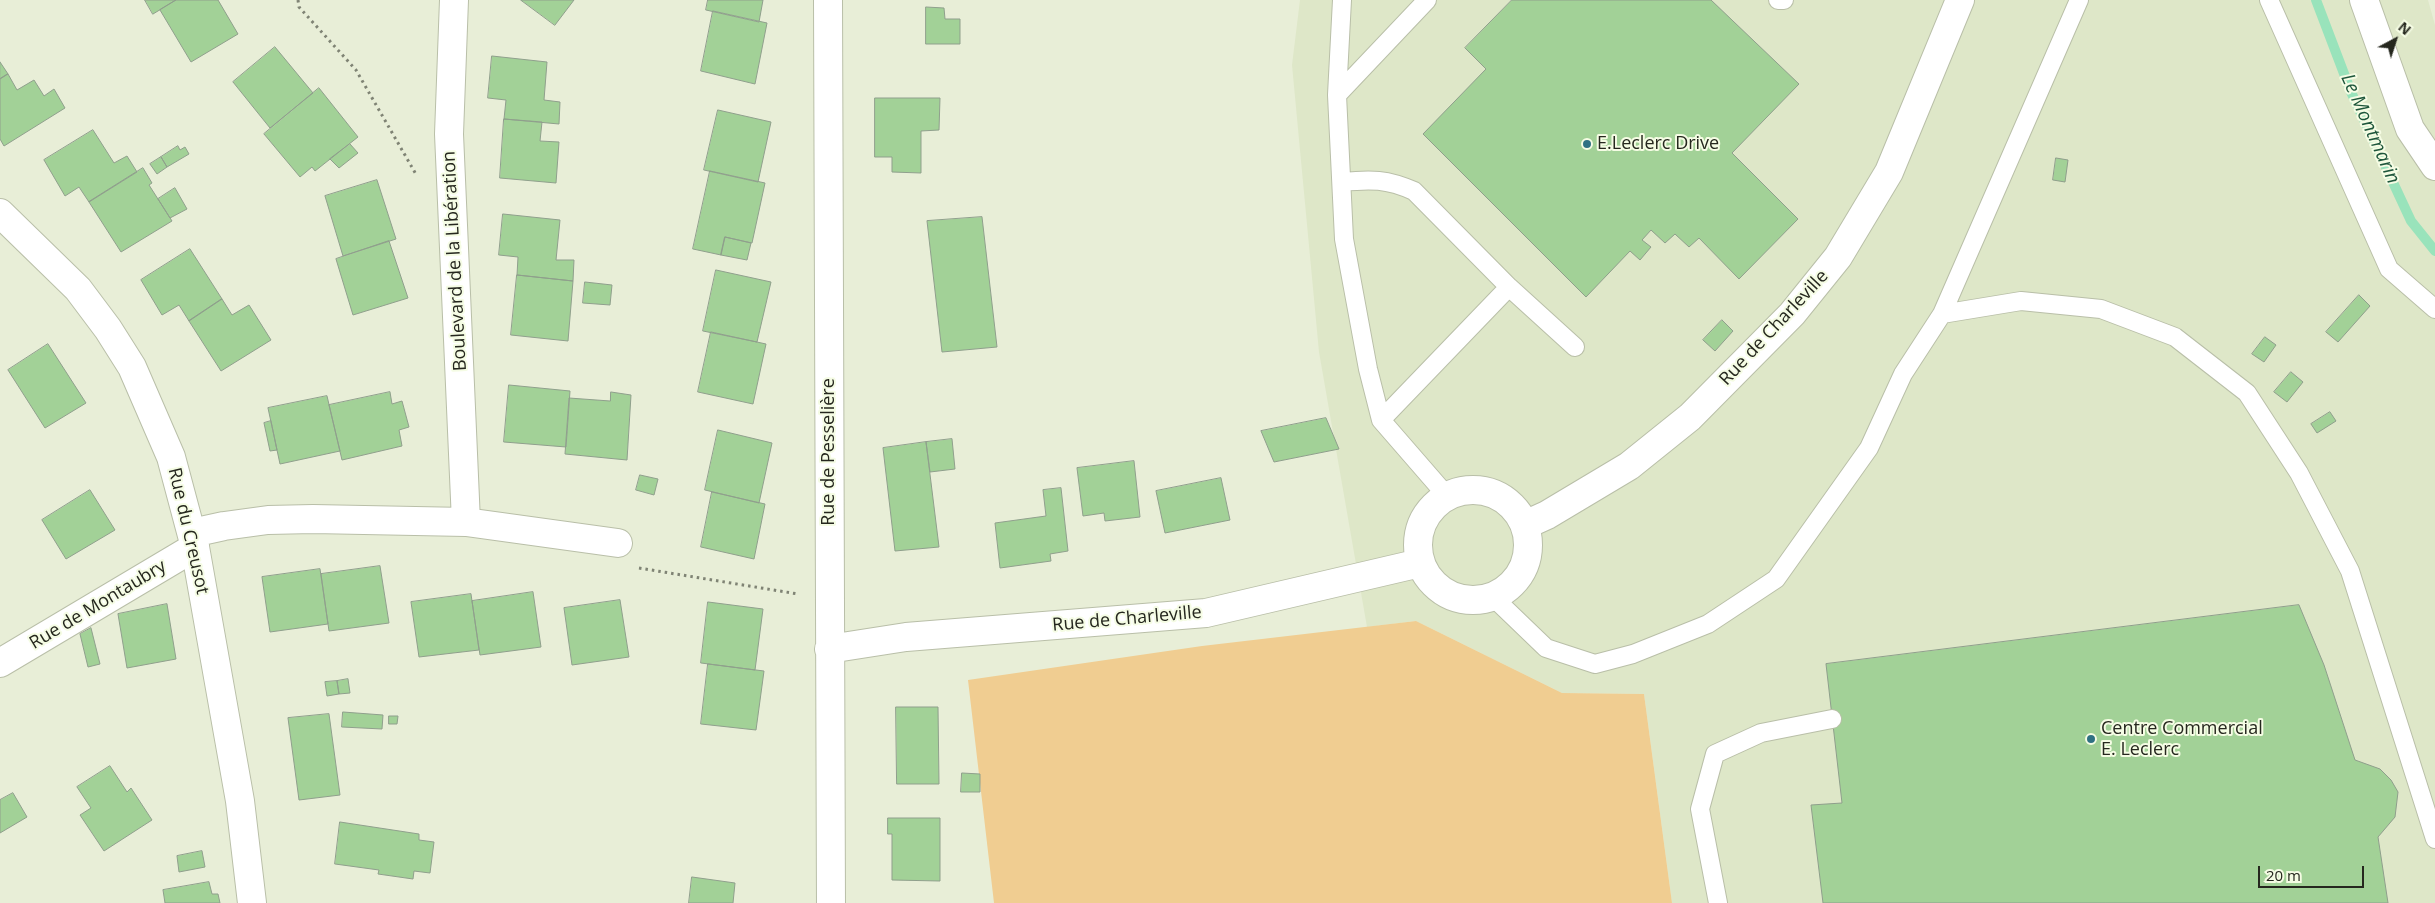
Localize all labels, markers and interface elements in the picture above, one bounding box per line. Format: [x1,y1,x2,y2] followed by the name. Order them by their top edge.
[2370,15,2420,65] north arrow
[2394,17,2415,39] text: N
[2336,71,2404,187] water label: Le Montmarin
[1597,133,1719,155] place label: E.Leclerc Drive
[1581,138,1593,150] marker: E.Leclerc Drive
[438,150,472,372] street label: Boulevard de la Libération
[1715,266,1833,390] street label: Rue de Charleville
[818,378,840,526] street label: Rue de Pesselière
[163,466,213,596] street label: Rue du Creusot
[26,556,170,654] street label: Rue de Montaubry
[1051,602,1203,636] street label: Rue de Charleville
[2101,718,2263,761] place label: Centre Commercial E. Leclerc
[2085,733,2097,745] marker: Centre Commercial E. Leclerc
[2260,856,2366,888] scale bar
[2266,865,2301,885] text: 20 m

